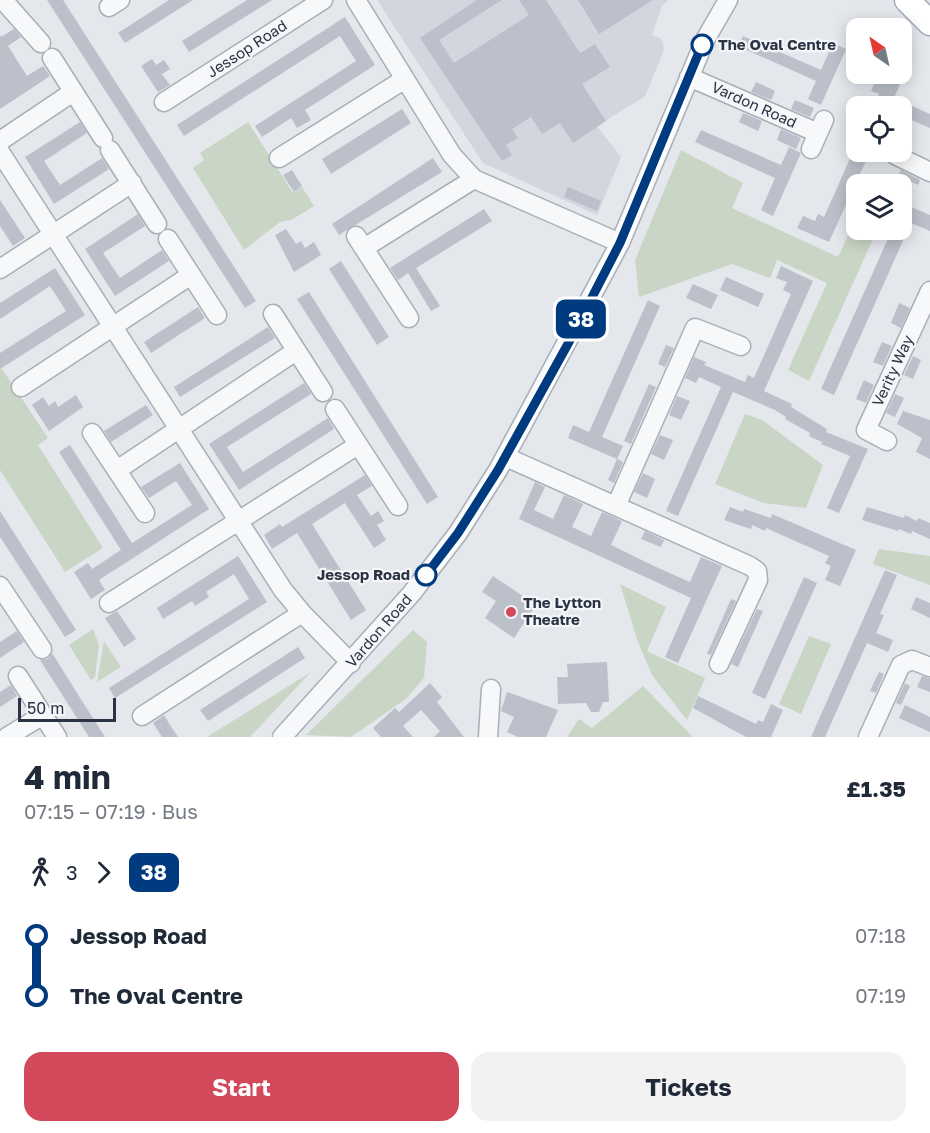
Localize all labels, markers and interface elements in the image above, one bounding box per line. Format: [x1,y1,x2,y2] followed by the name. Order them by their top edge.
[203,16,290,81] street label: Jessop Road
[846,18,912,84] north arrow
[846,18,912,240] map controls
[691,34,713,56] marker: The Oval Centre
[718,35,836,53] place label: The Oval Centre
[709,77,800,131] street label: Vardon Road
[846,96,912,162] button: locate
[846,174,912,240] button: layers
[554,300,608,338] line badge: 38
[568,306,594,332] text: 38
[868,332,917,409] street label: Verity Way
[415,564,437,586] marker: Jessop Road
[317,565,410,583] place label: Jessop Road
[342,590,415,671] street label: Vardon Road
[523,593,601,628] place label: The Lytton Theatre
[504,605,518,619] marker: The Lytton Theatre
[18,695,116,722] scale bar
[27,698,64,718] text: 50 m
[24,757,111,796] text: 4 min
[846,775,906,802] text: £1.35
[24,799,198,823] text: 07:15 – 07:19 · Bus
[24,856,57,889] icon: walk
[87,856,120,889] icon: forward
[141,859,167,885] text: 38
[66,860,78,884] text: 3
[70,922,207,949] text: Jessop Road
[855,923,906,947] text: 07:18
[70,982,243,1009] text: The Oval Centre
[855,983,906,1007] text: 07:19
[24,1052,459,1121] button: Start
[471,1052,906,1121] button: Tickets

